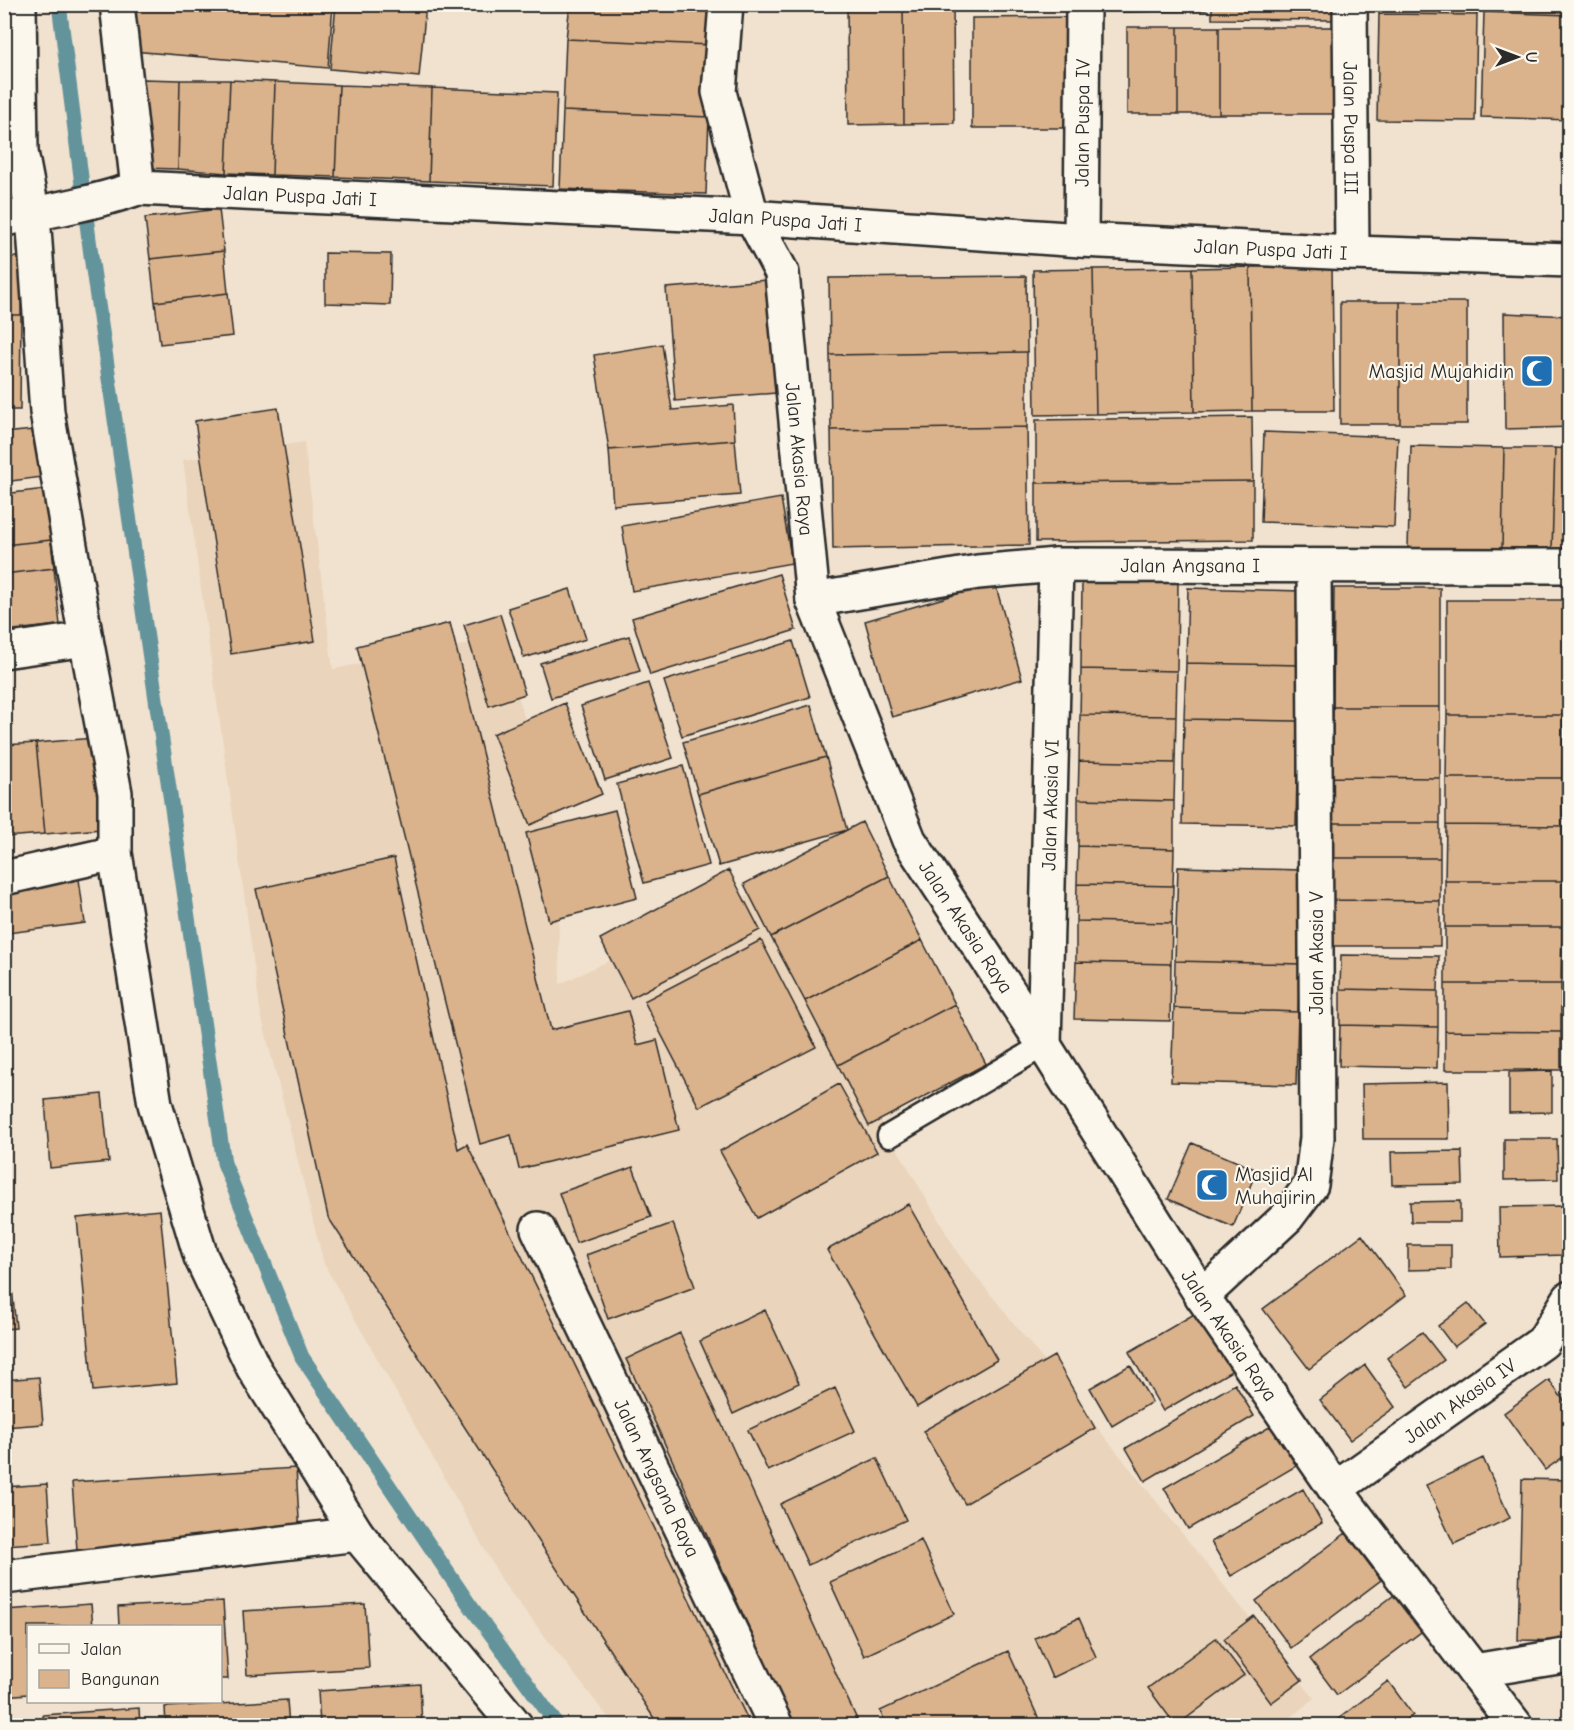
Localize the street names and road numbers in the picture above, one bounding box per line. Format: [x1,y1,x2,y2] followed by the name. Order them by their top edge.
[1070,59,1094,187] street label: Jalan Puspa IV
[1339,61,1363,195] street label: Jalan Puspa III
[223,181,378,211] street label: Jalan Puspa Jati I
[708,203,863,236] street label: Jalan Puspa Jati I
[1193,234,1348,264] street label: Jalan Puspa Jati I
[781,381,818,537] street label: Jalan Akasia Raya
[1120,554,1260,577] street label: Jalan Angsana I
[1037,739,1063,871] street label: Jalan Akasia VI
[914,856,1018,997] street label: Jalan Akasia Raya
[1305,891,1328,1015] street label: Jalan Akasia V
[1177,1265,1282,1405] street label: Jalan Akasia Raya
[1400,1353,1521,1448] street label: Jalan Akasia IV
[609,1395,705,1561] street label: Jalan Angsana Raya

